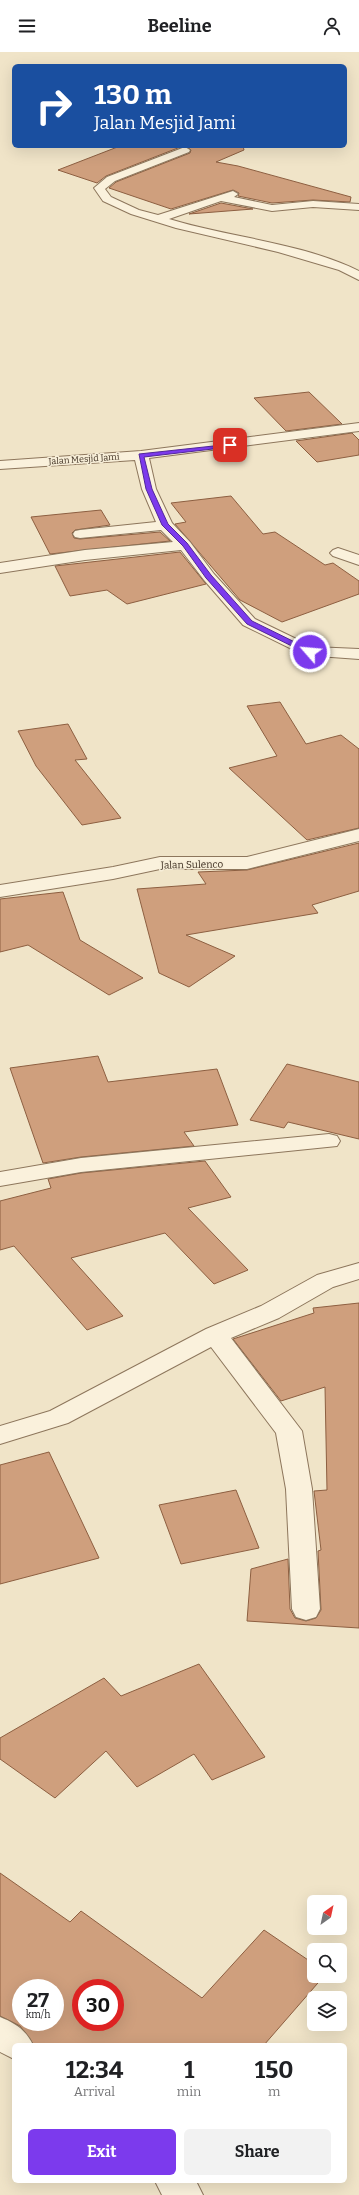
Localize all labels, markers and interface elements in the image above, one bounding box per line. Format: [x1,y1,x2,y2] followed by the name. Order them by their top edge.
[16,15,38,37] icon: menu
[147,15,212,37] text: Beeline
[321,15,343,37] icon: person
[94,78,172,111] text: 130 m
[28,80,80,132] icon: right
[94,112,236,134] text: Jalan Mesjid Jami
[213,428,247,462] pin
[219,434,241,456] icon: arrive
[47,452,120,467] street label: Jalan Mesjid Jami
[289,631,331,673] position arrow
[160,858,224,872] street label: Jalan Sulenco
[307,1895,347,1935] north arrow
[307,1895,347,2031] map controls
[307,1943,347,1983] button: search
[72,1979,124,2031] speed limit sign: 30
[27,1988,49,2012] text: 27
[307,1991,347,2031] button: layers
[26,2009,50,2021] text: km/h
[65,2056,123,2084] text: 12:34
[184,2056,194,2084] text: 1
[255,2056,294,2084] text: 150
[74,2084,115,2099] text: Arrival
[177,2084,201,2099] text: min
[268,2084,280,2099] text: m
[28,2129,176,2175] button: Exit
[184,2129,331,2175] button: Share

